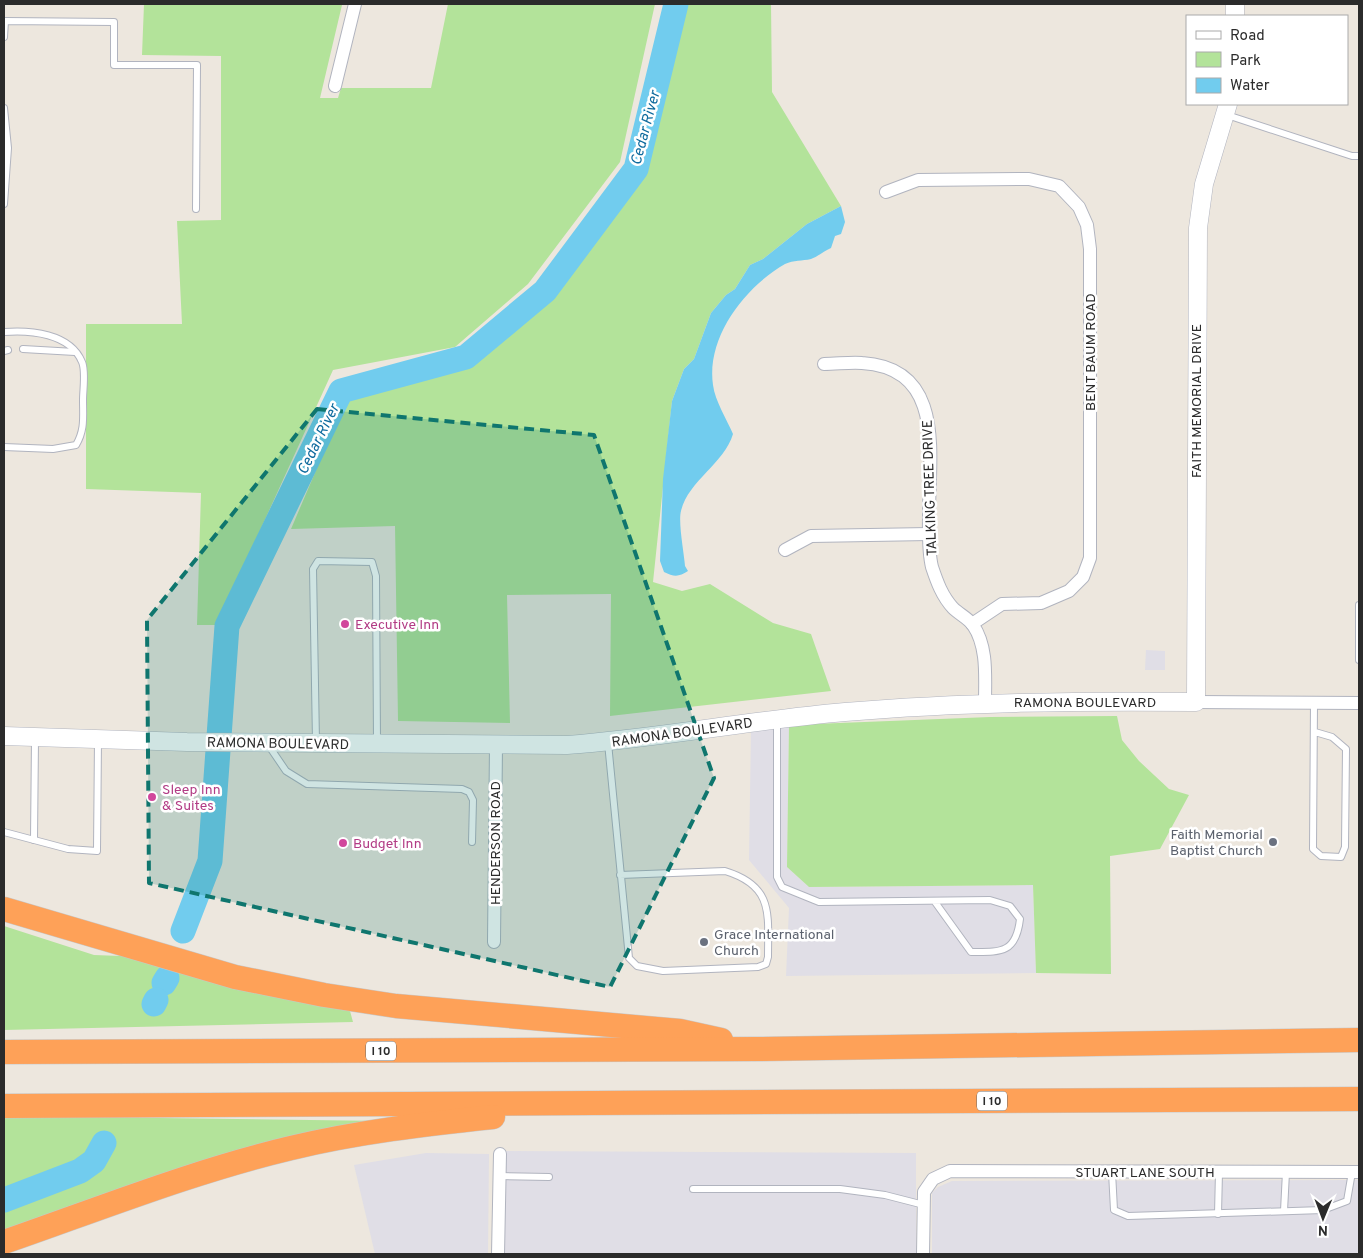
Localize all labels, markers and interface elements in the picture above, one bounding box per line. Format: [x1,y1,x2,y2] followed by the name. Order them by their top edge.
[1186,15,1348,105] legend
[1230,27,1265,46] text: Road
[1230,52,1261,71] text: Park
[1230,77,1270,96] text: Water
[627,88,666,168] water label: Cedar River
[1083,293,1100,411] street label: BENT BAUM ROAD
[1189,324,1206,478] street label: FAITH MEMORIAL DRIVE
[294,400,345,478] water label: Cedar River
[920,420,941,556] street label: TALKING TREE DRIVE
[355,617,439,634] place label: Executive Inn
[339,618,351,630] marker: Executive Inn
[1014,695,1156,712] street label: RAMONA BOULEVARD
[611,715,754,752] street label: RAMONA BOULEVARD
[207,735,349,754] street label: RAMONA BOULEVARD
[488,781,505,905] street label: HENDERSON ROAD
[162,782,221,815] place label: Sleep Inn & Suites
[146,791,158,803] marker: Sleep Inn & Suites
[1170,827,1263,860] place label: Faith Memorial Baptist Church
[353,836,422,853] place label: Budget Inn
[1267,836,1279,848] marker: Faith Memorial Baptist Church
[337,837,349,849] marker: Budget Inn
[714,927,835,960] place label: Grace International Church
[698,936,710,948] marker: Grace International Church
[366,1042,396,1060] road number: I 10
[977,1092,1007,1110] road number: I 10
[1075,1165,1215,1182] street label: STUART LANE SOUTH
[1298,1193,1348,1243] north arrow
[1318,1221,1328,1238] text: N

